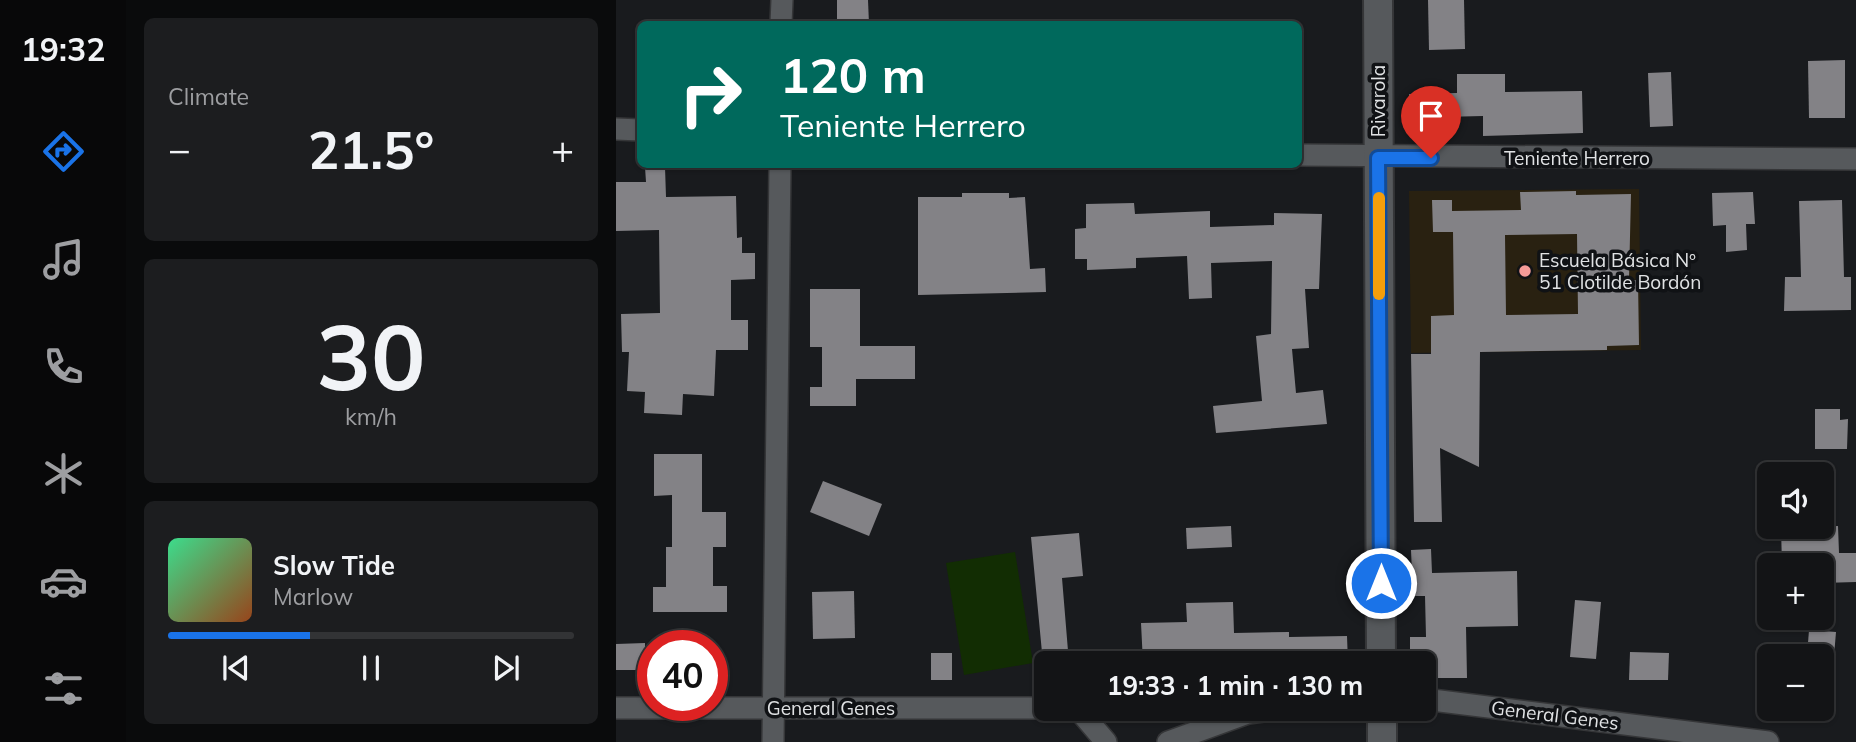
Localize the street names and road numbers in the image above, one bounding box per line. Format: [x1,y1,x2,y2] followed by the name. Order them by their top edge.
[1366,65,1390,137] street label: Rivarola
[1504,146,1650,170] street label: Teniente Herrero
[1490,695,1620,735] street label: General Genes
[767,696,895,720] street label: General Genes

